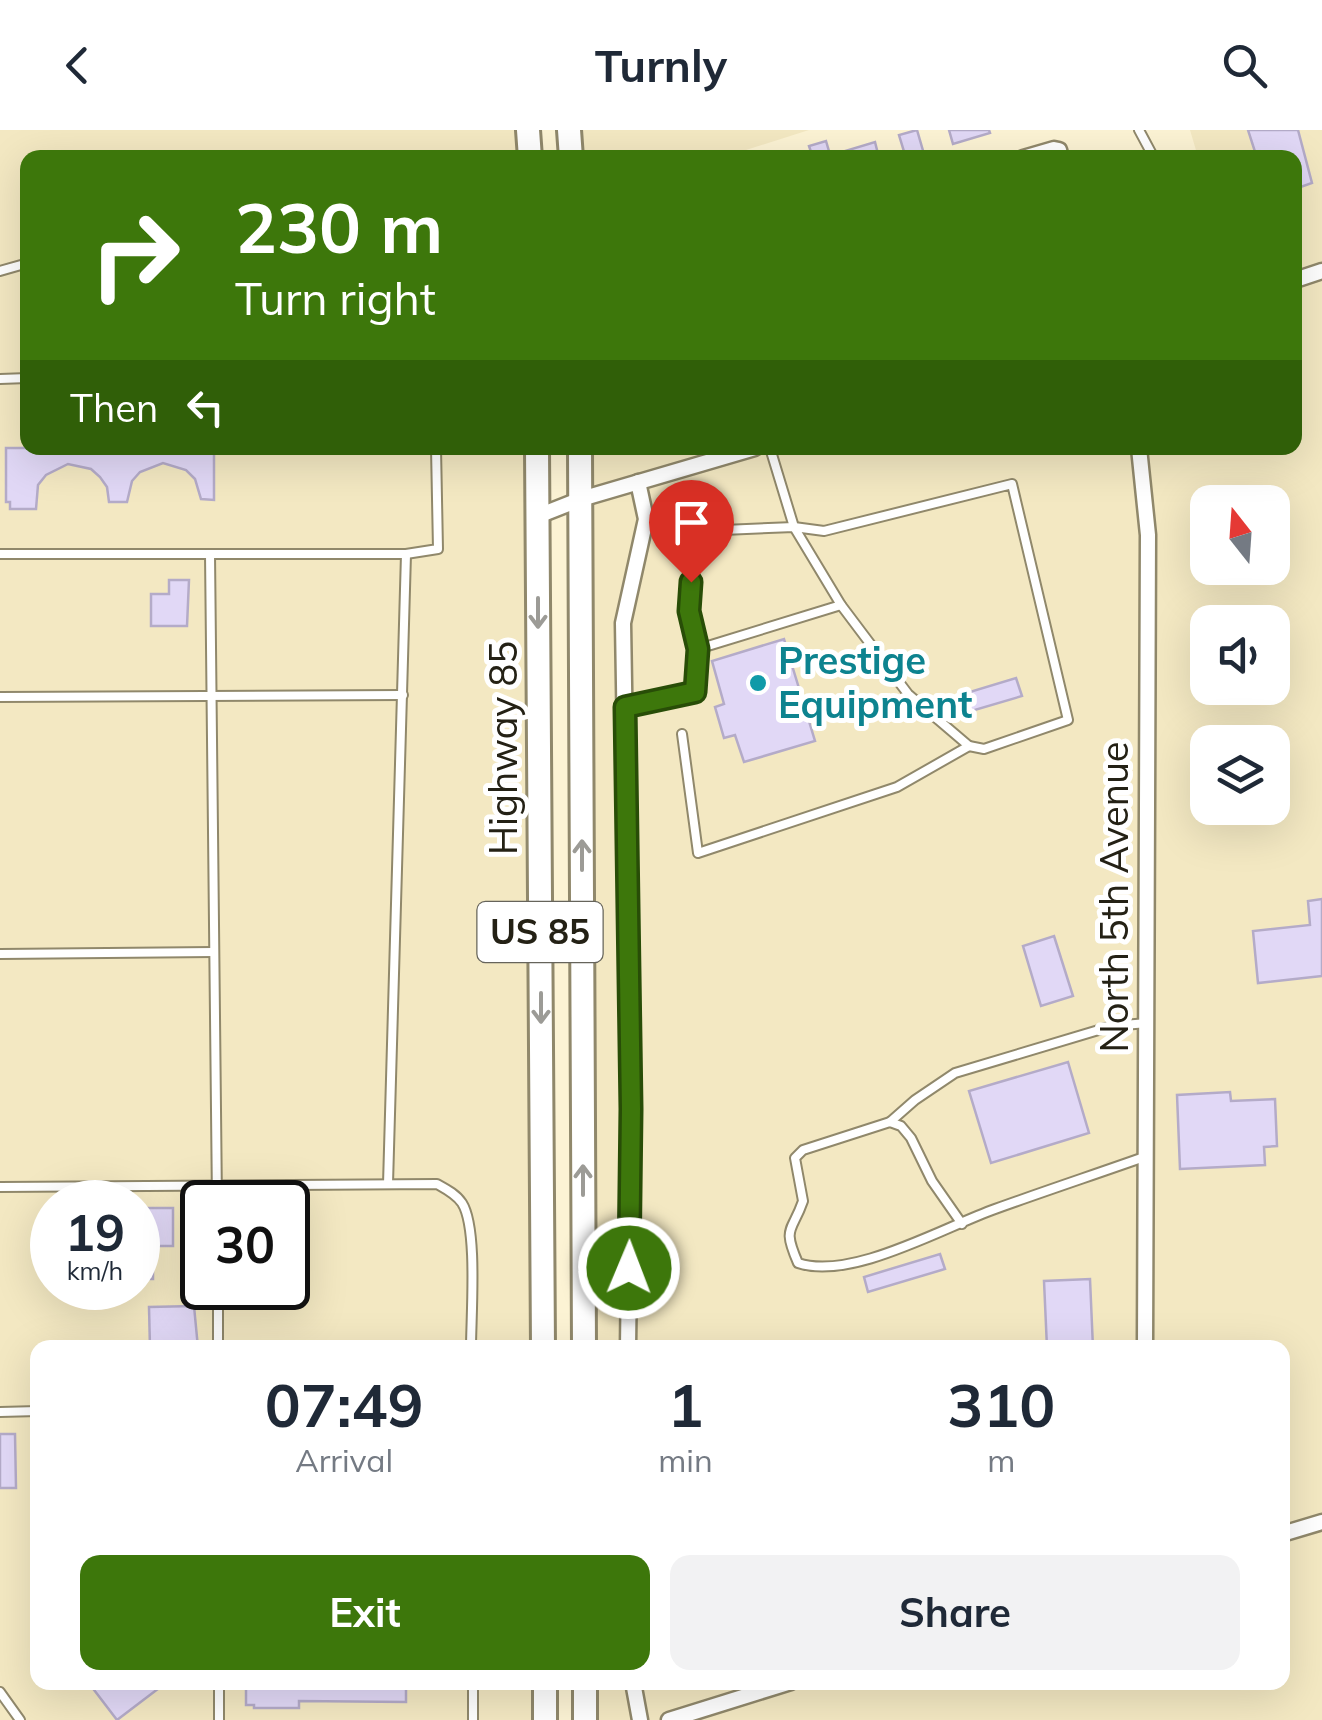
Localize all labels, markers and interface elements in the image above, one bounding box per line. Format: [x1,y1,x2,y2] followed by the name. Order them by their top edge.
[595,37,727,93] text: Turnly
[50,38,105,93] icon: back
[1217,38,1272,93] icon: search
[235,183,443,271] text: 230 m
[70,190,200,320] icon: right
[235,270,436,326] text: Turn right
[178,380,233,435] icon: left
[70,384,158,432] text: Then
[649,480,734,583] pin
[1190,485,1290,585] north arrow
[1190,485,1290,825] map controls
[664,495,719,550] icon: arrive
[529,597,548,629] one-way arrow
[1190,605,1290,705] button: sound
[778,636,973,728] place label: Prestige Equipment
[479,641,527,855] street label: Highway 85
[747,672,769,694] marker: Prestige Equipment
[1190,725,1290,825] button: layers
[1090,741,1138,1053] street label: North 5th Avenue
[572,840,592,872] one-way arrow
[478,902,602,962] road number: US 85
[532,992,550,1024] one-way arrow
[574,1165,592,1198] one-way arrow
[180,1180,310,1310] speed limit sign: 30
[65,1201,125,1264] text: 19
[577,1216,681,1320] position arrow
[67,1255,123,1286] text: km/h
[265,1367,424,1442] text: 07:49
[667,1367,703,1442] text: 1
[947,1367,1055,1442] text: 310
[295,1440,393,1480] text: Arrival
[658,1440,713,1480] text: min
[987,1440,1015,1480] text: m
[80,1555,650,1670] button: Exit
[670,1555,1240,1670] button: Share

